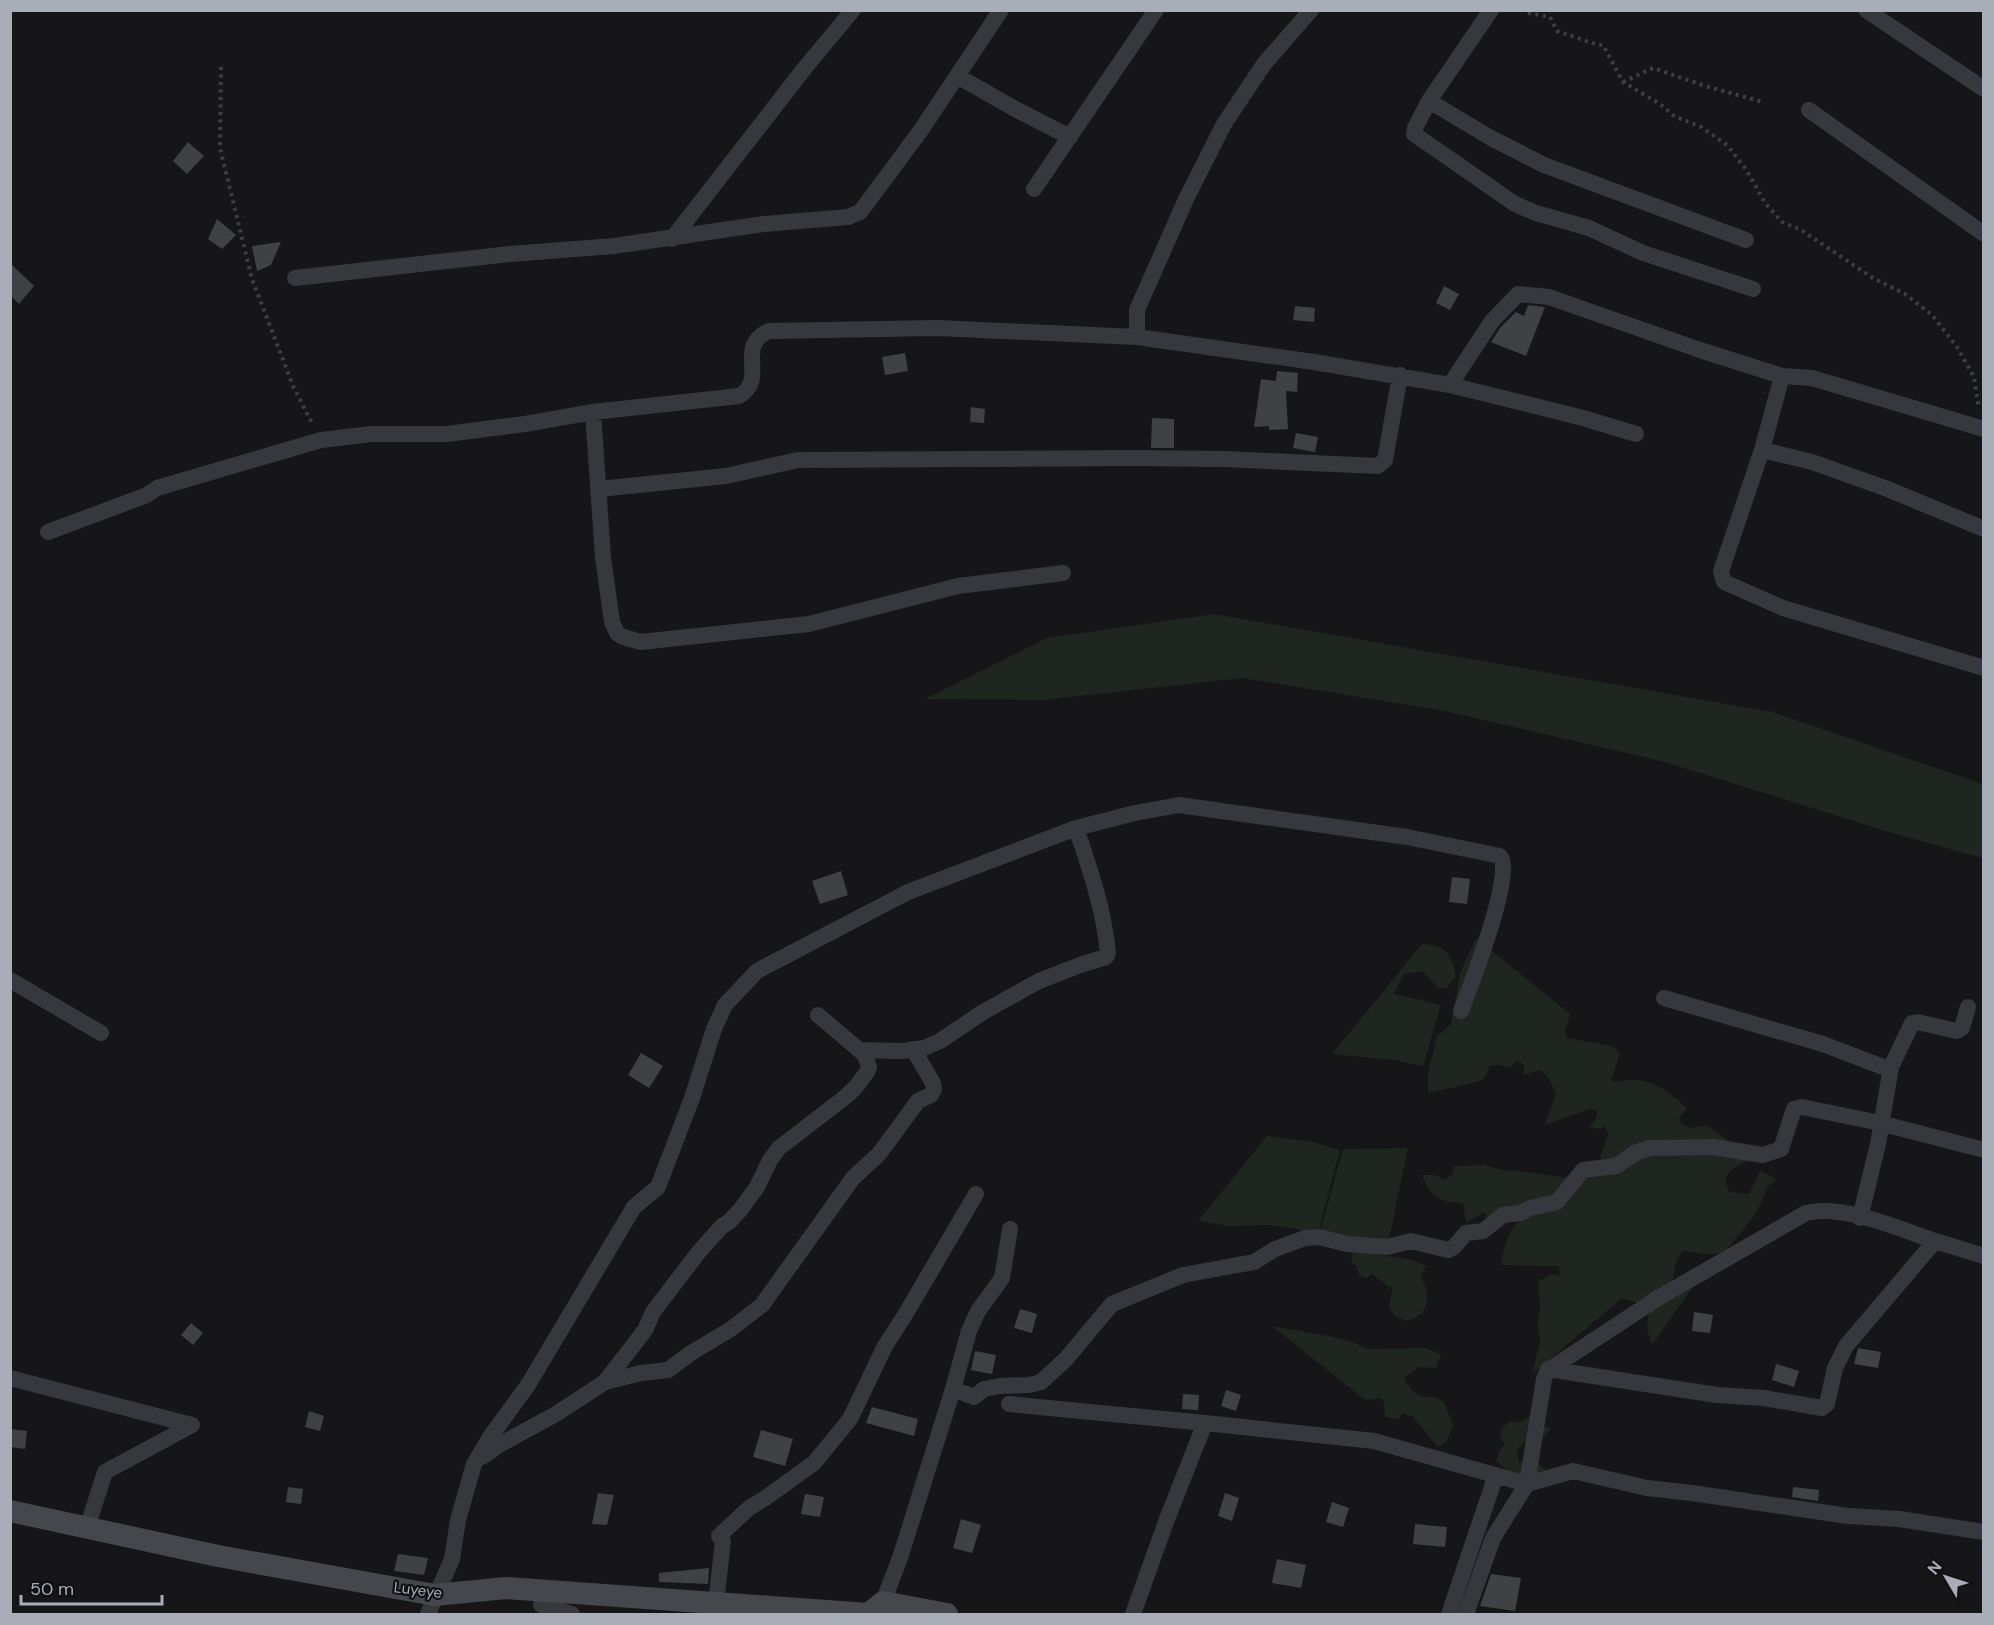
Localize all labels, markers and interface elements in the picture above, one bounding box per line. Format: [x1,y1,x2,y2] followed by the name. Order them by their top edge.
[1916,1547,1976,1607] north arrow
[1923,1557,1947,1579] text: N
[21,1568,162,1606] scale bar
[30,1577,74,1601] text: 50 m
[393,1577,443,1603] street label: Luyeye

